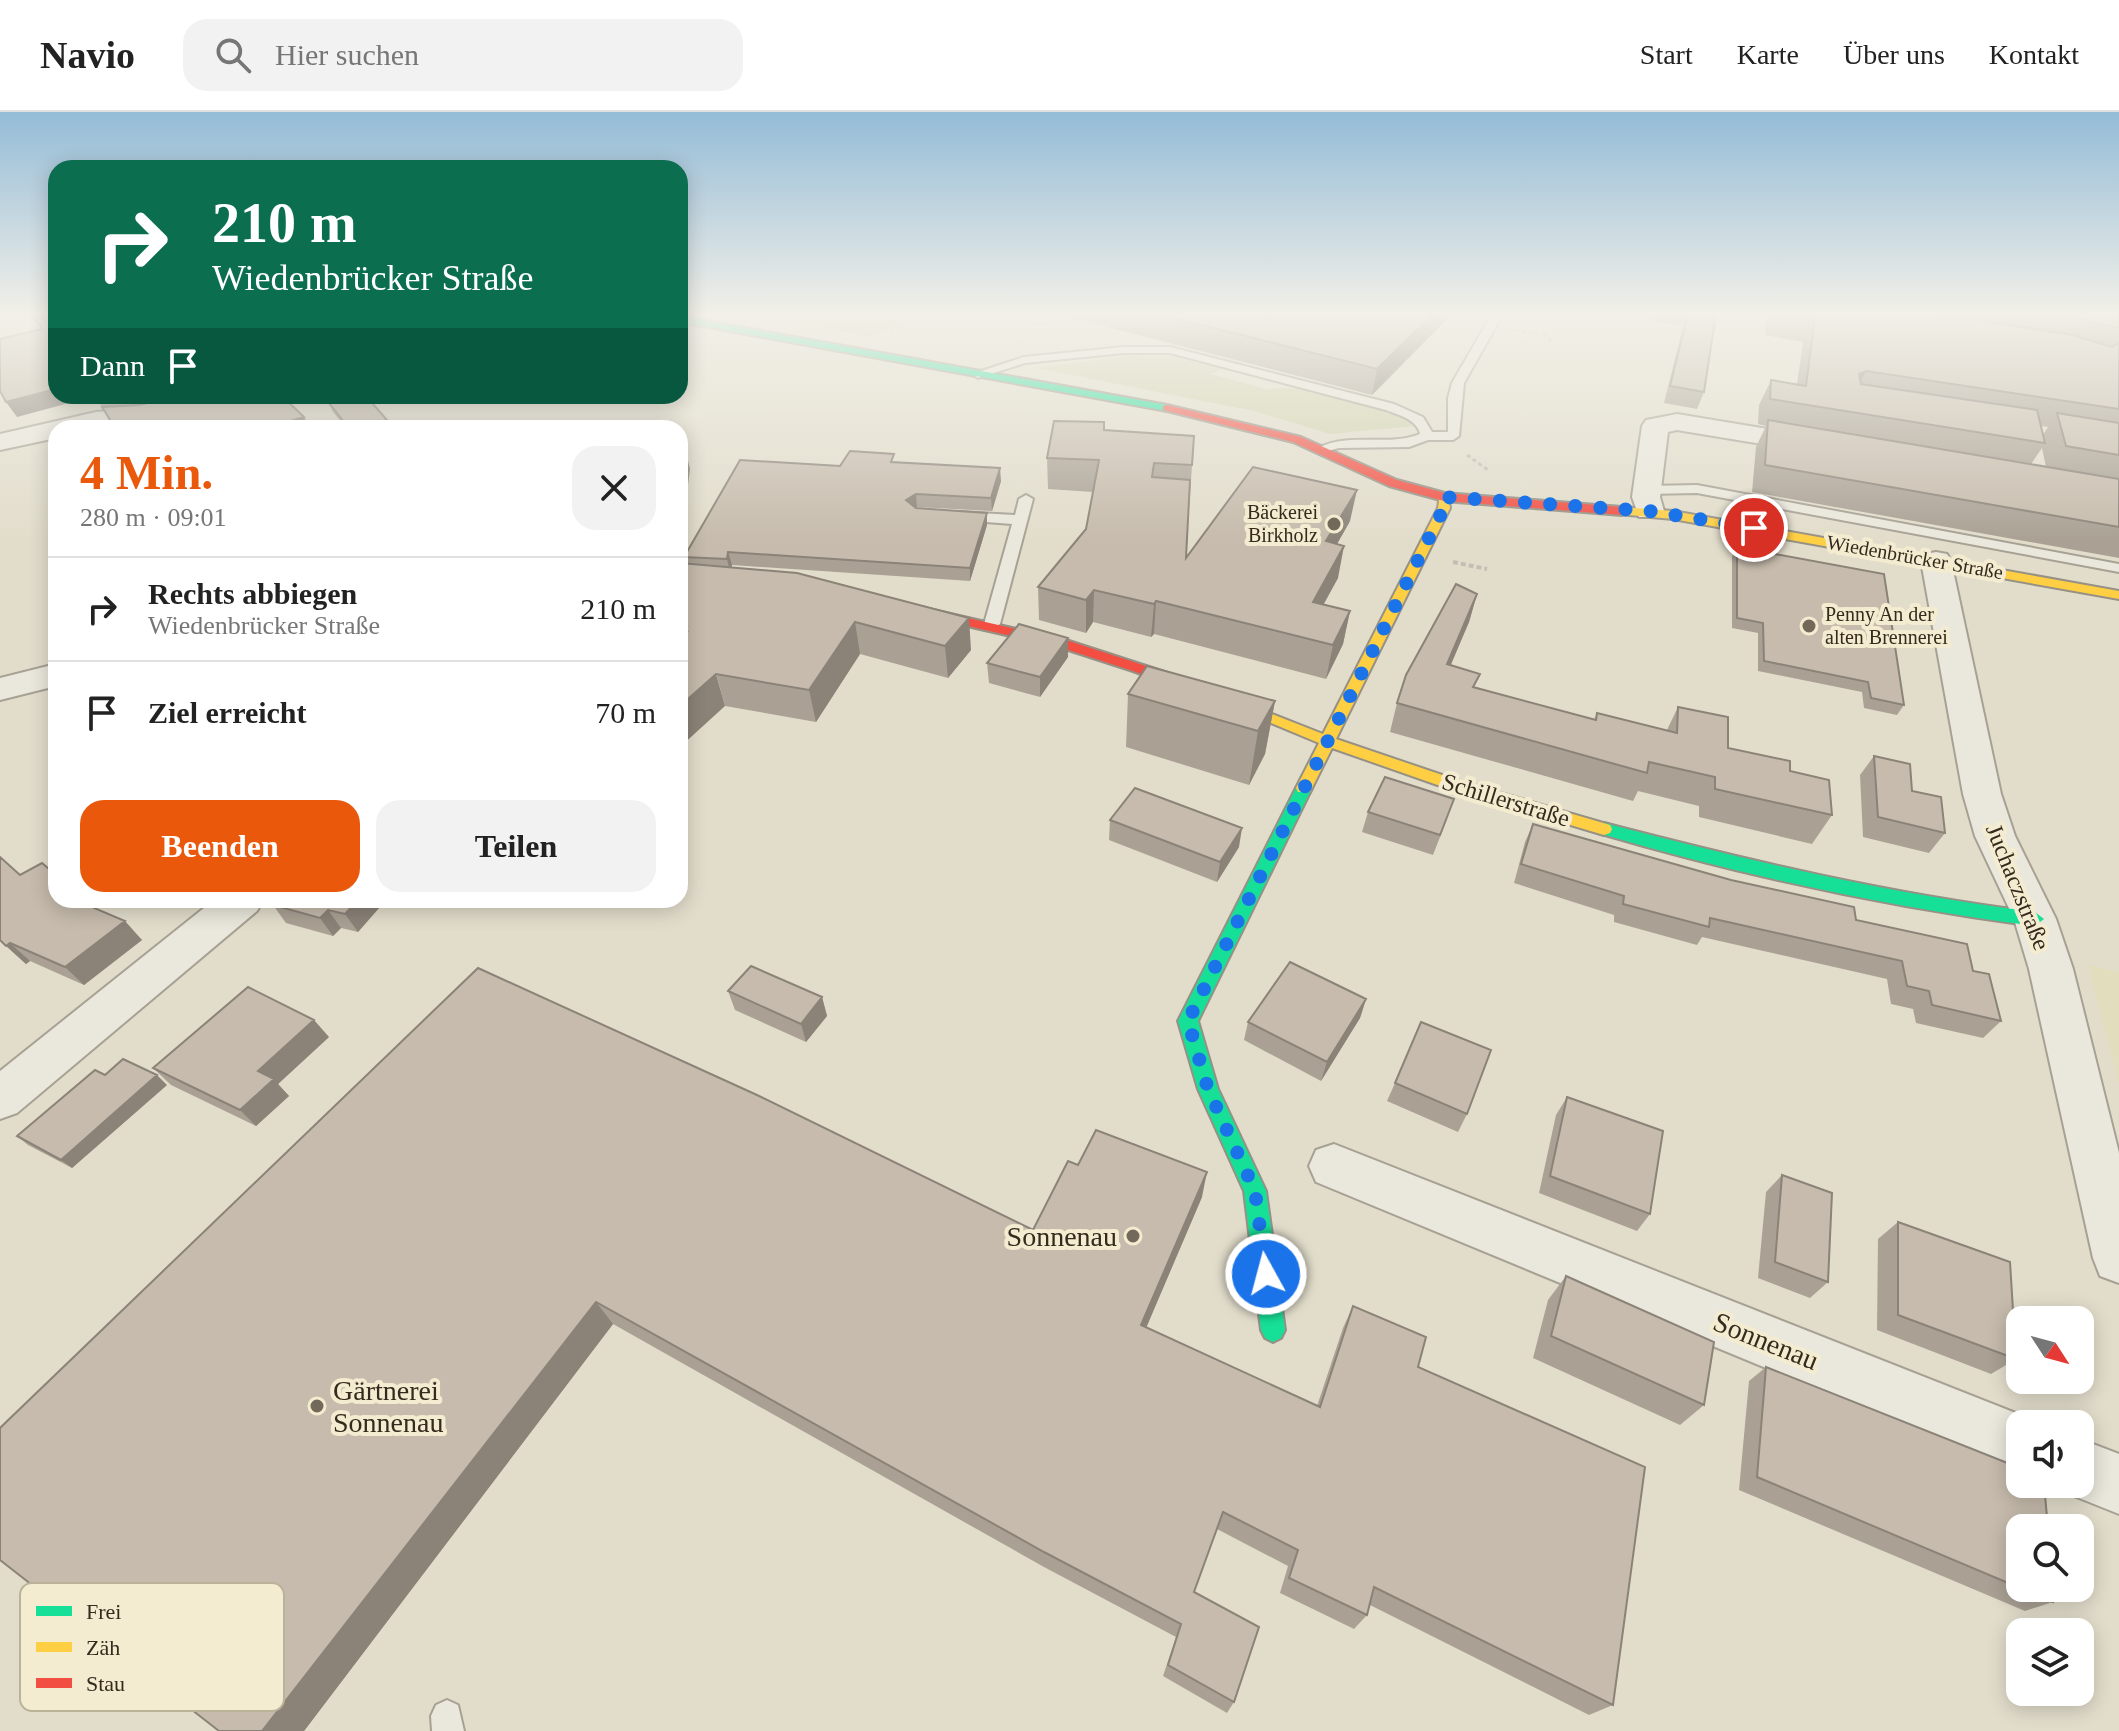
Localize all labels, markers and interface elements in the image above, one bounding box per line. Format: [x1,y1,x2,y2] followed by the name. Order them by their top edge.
[183,19,743,91] search box
[211,33,255,77] icon: search
[40,34,135,76] text: Navio
[275,38,419,71] text: Hier suchen
[1640,39,1693,70] text: Start
[1737,39,1799,70] text: Karte
[1843,39,1945,70] text: Über uns
[1989,39,2079,70] text: Kontakt
[80,192,184,296] icon: right
[212,192,357,254] text: 210 m
[212,258,533,298] text: Wiedenbrücker Straße
[161,344,205,388] icon: arrive
[80,349,145,382] text: Dann
[80,446,213,499] text: 4 Min.
[572,446,656,530] button: close
[1720,494,1788,562] pin
[1247,501,1318,546] place label: Bäckerei Birkholz
[80,503,227,532] text: 280 m · 09:01
[1732,506,1776,550] icon: arrive
[1325,515,1343,533] marker: Bäckerei Birkholz
[1825,531,2005,583] street label: Wiedenbrücker Straße
[148,577,357,610] text: Rechts abbiegen
[80,587,124,631] icon: right
[580,592,656,625] text: 210 m
[1825,603,1948,648] place label: Penny An der alten Brennerei
[148,611,380,640] text: Wiedenbrücker Straße
[1800,617,1818,635] marker: Penny An der alten Brennerei
[80,691,124,735] icon: arrive
[148,696,307,729] text: Ziel erreicht
[595,696,656,729] text: 70 m
[1439,768,1573,832] street label: Schillerstraße
[80,800,360,892] button: Beenden
[376,800,656,892] button: Teilen
[1981,820,2055,954] street label: Juchaczstraße
[1007,1221,1117,1252] place label: Sonnenau
[1124,1227,1142,1245] marker: Sonnenau
[1224,1232,1308,1316] position arrow
[1709,1306,1823,1376] street label: Sonnenau
[2006,1306,2094,1394] north arrow
[2006,1306,2094,1706] map controls
[333,1375,443,1438] place label: Gärtnerei Sonnenau
[308,1397,326,1415] marker: Gärtnerei Sonnenau
[2006,1410,2094,1498] button: sound
[2006,1514,2094,1602] button: search
[20,1583,284,1711] legend
[86,1599,121,1624] text: Frei
[2006,1618,2094,1706] button: layers
[86,1635,120,1660] text: Zäh
[86,1671,125,1696] text: Stau

